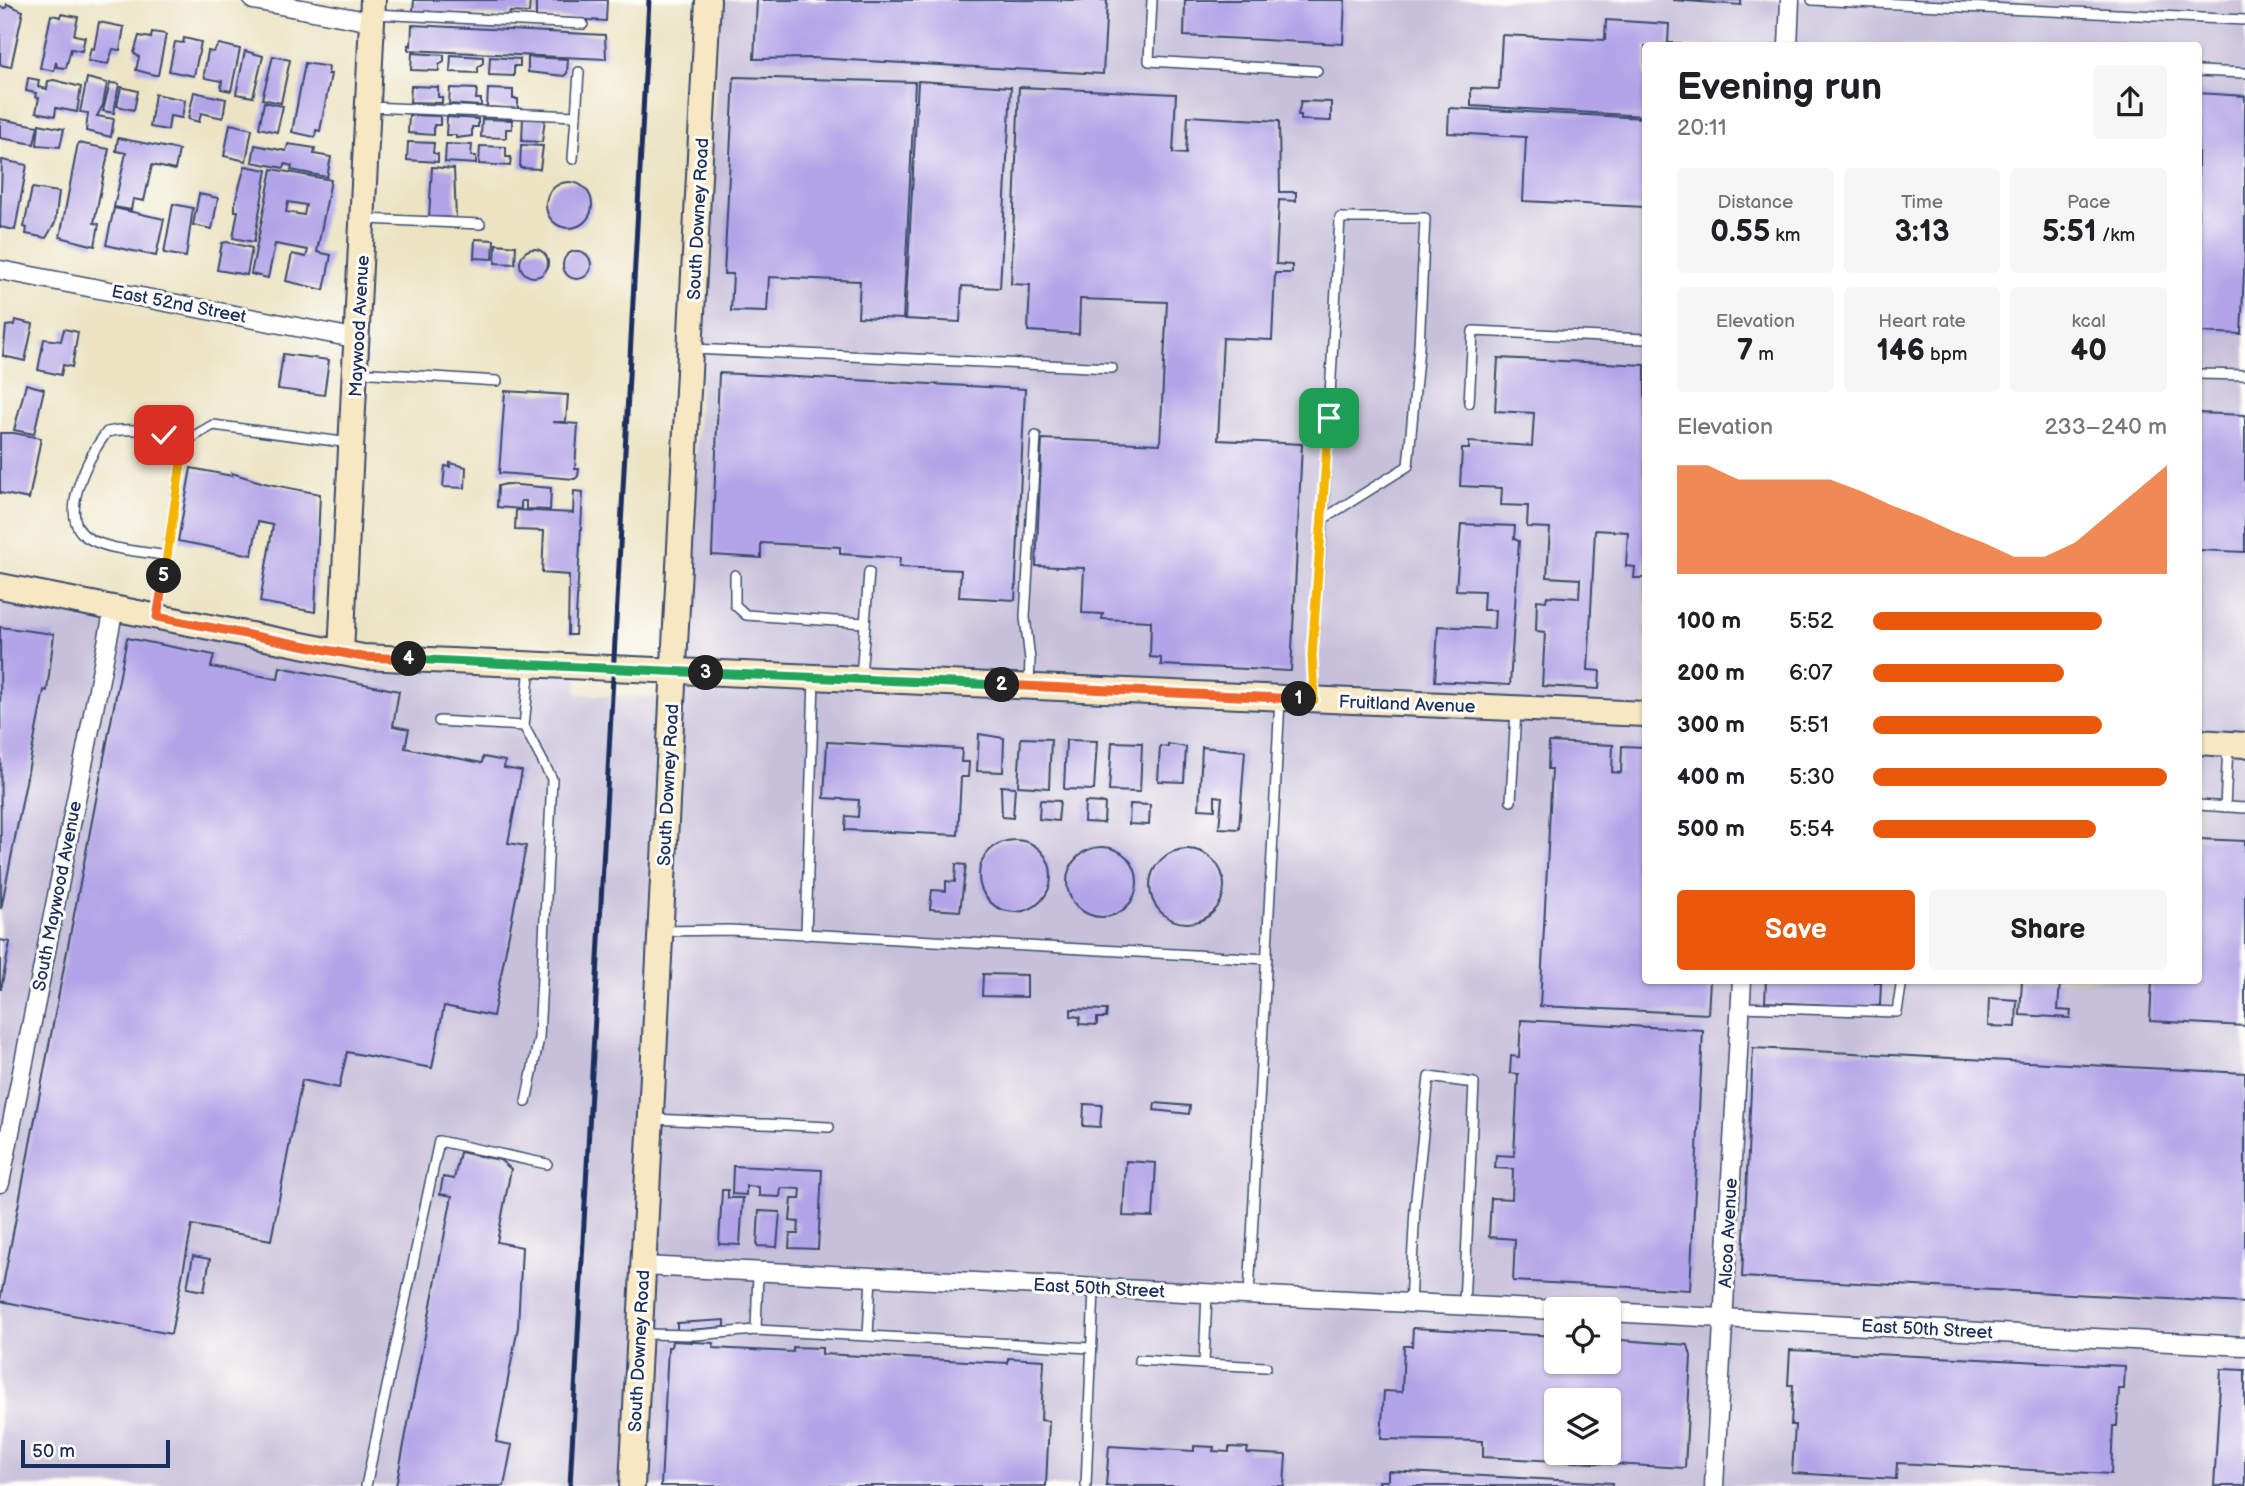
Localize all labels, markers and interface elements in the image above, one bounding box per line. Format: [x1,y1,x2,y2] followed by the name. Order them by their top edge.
[1677,65,1882,110] text: Evening run
[2093,65,2167,139] button: share
[1677,114,1727,142] text: 20:11
[684,137,713,301] street label: South Downey Road
[1717,191,1793,214] text: Distance
[1901,191,1943,214] text: Time
[2067,191,2110,214] text: Pace
[1710,214,1770,250] text: 0.55
[1895,214,1949,250] text: 3:13
[2042,214,2097,250] text: 5:51
[1770,224,1800,247] text: km
[2097,224,2135,247] text: /km
[345,254,374,397] street label: Maywood Avenue
[110,281,248,328] street label: East 52nd Street
[1716,310,1795,333] text: Elevation
[1878,310,1966,333] text: Heart rate
[2072,310,2106,333] text: kcal
[1737,333,1753,369] text: 7
[1876,333,1925,369] text: 146
[2070,333,2107,369] text: 40
[1753,343,1774,366] text: m
[1925,343,1968,366] text: bpm
[1299,388,1359,448] pin
[1310,399,1348,437] icon: arrive
[134,405,194,465] pin
[1677,413,1773,441] text: Elevation
[2044,413,2167,441] text: 233–240 m
[145,416,183,454] icon: check
[146,558,182,594] pin: 5
[158,564,169,587] text: 5
[1677,607,1741,635] text: 100 m
[1789,607,1834,635] text: 5:52
[392,642,426,676] pin: 4
[403,647,414,670] text: 4
[688,656,724,690] pin: 3
[1677,659,1745,687] text: 200 m
[1789,659,1833,687] text: 6:07
[700,661,711,684] text: 3
[984,668,1020,702] pin: 2
[996,673,1007,696] text: 2
[1282,682,1316,716] pin: 1
[1295,687,1303,710] text: 1
[1338,692,1476,717] street label: Fruitland Avenue
[654,703,683,867] street label: South Downey Road
[1677,711,1745,739] text: 300 m
[1789,711,1829,739] text: 5:51
[1677,763,1745,791] text: 400 m
[1789,763,1835,791] text: 5:30
[29,799,86,993] street label: South Maywood Avenue
[1677,815,1745,843] text: 500 m
[1789,815,1834,843] text: 5:54
[1677,890,1915,970] button: Save
[1929,890,2167,970] button: Share
[1715,1177,1742,1289] street label: Alcoa Avenue
[625,1269,654,1433] street label: South Downey Road
[1033,1275,1166,1302] street label: East 50th Street
[1544,1297,1621,1465] map controls
[1544,1297,1621,1374] button: locate
[1861,1316,1994,1343] street label: East 50th Street
[1544,1388,1621,1465] button: layers
[21,1437,170,1469] scale bar
[32,1440,75,1463] text: 50 m

